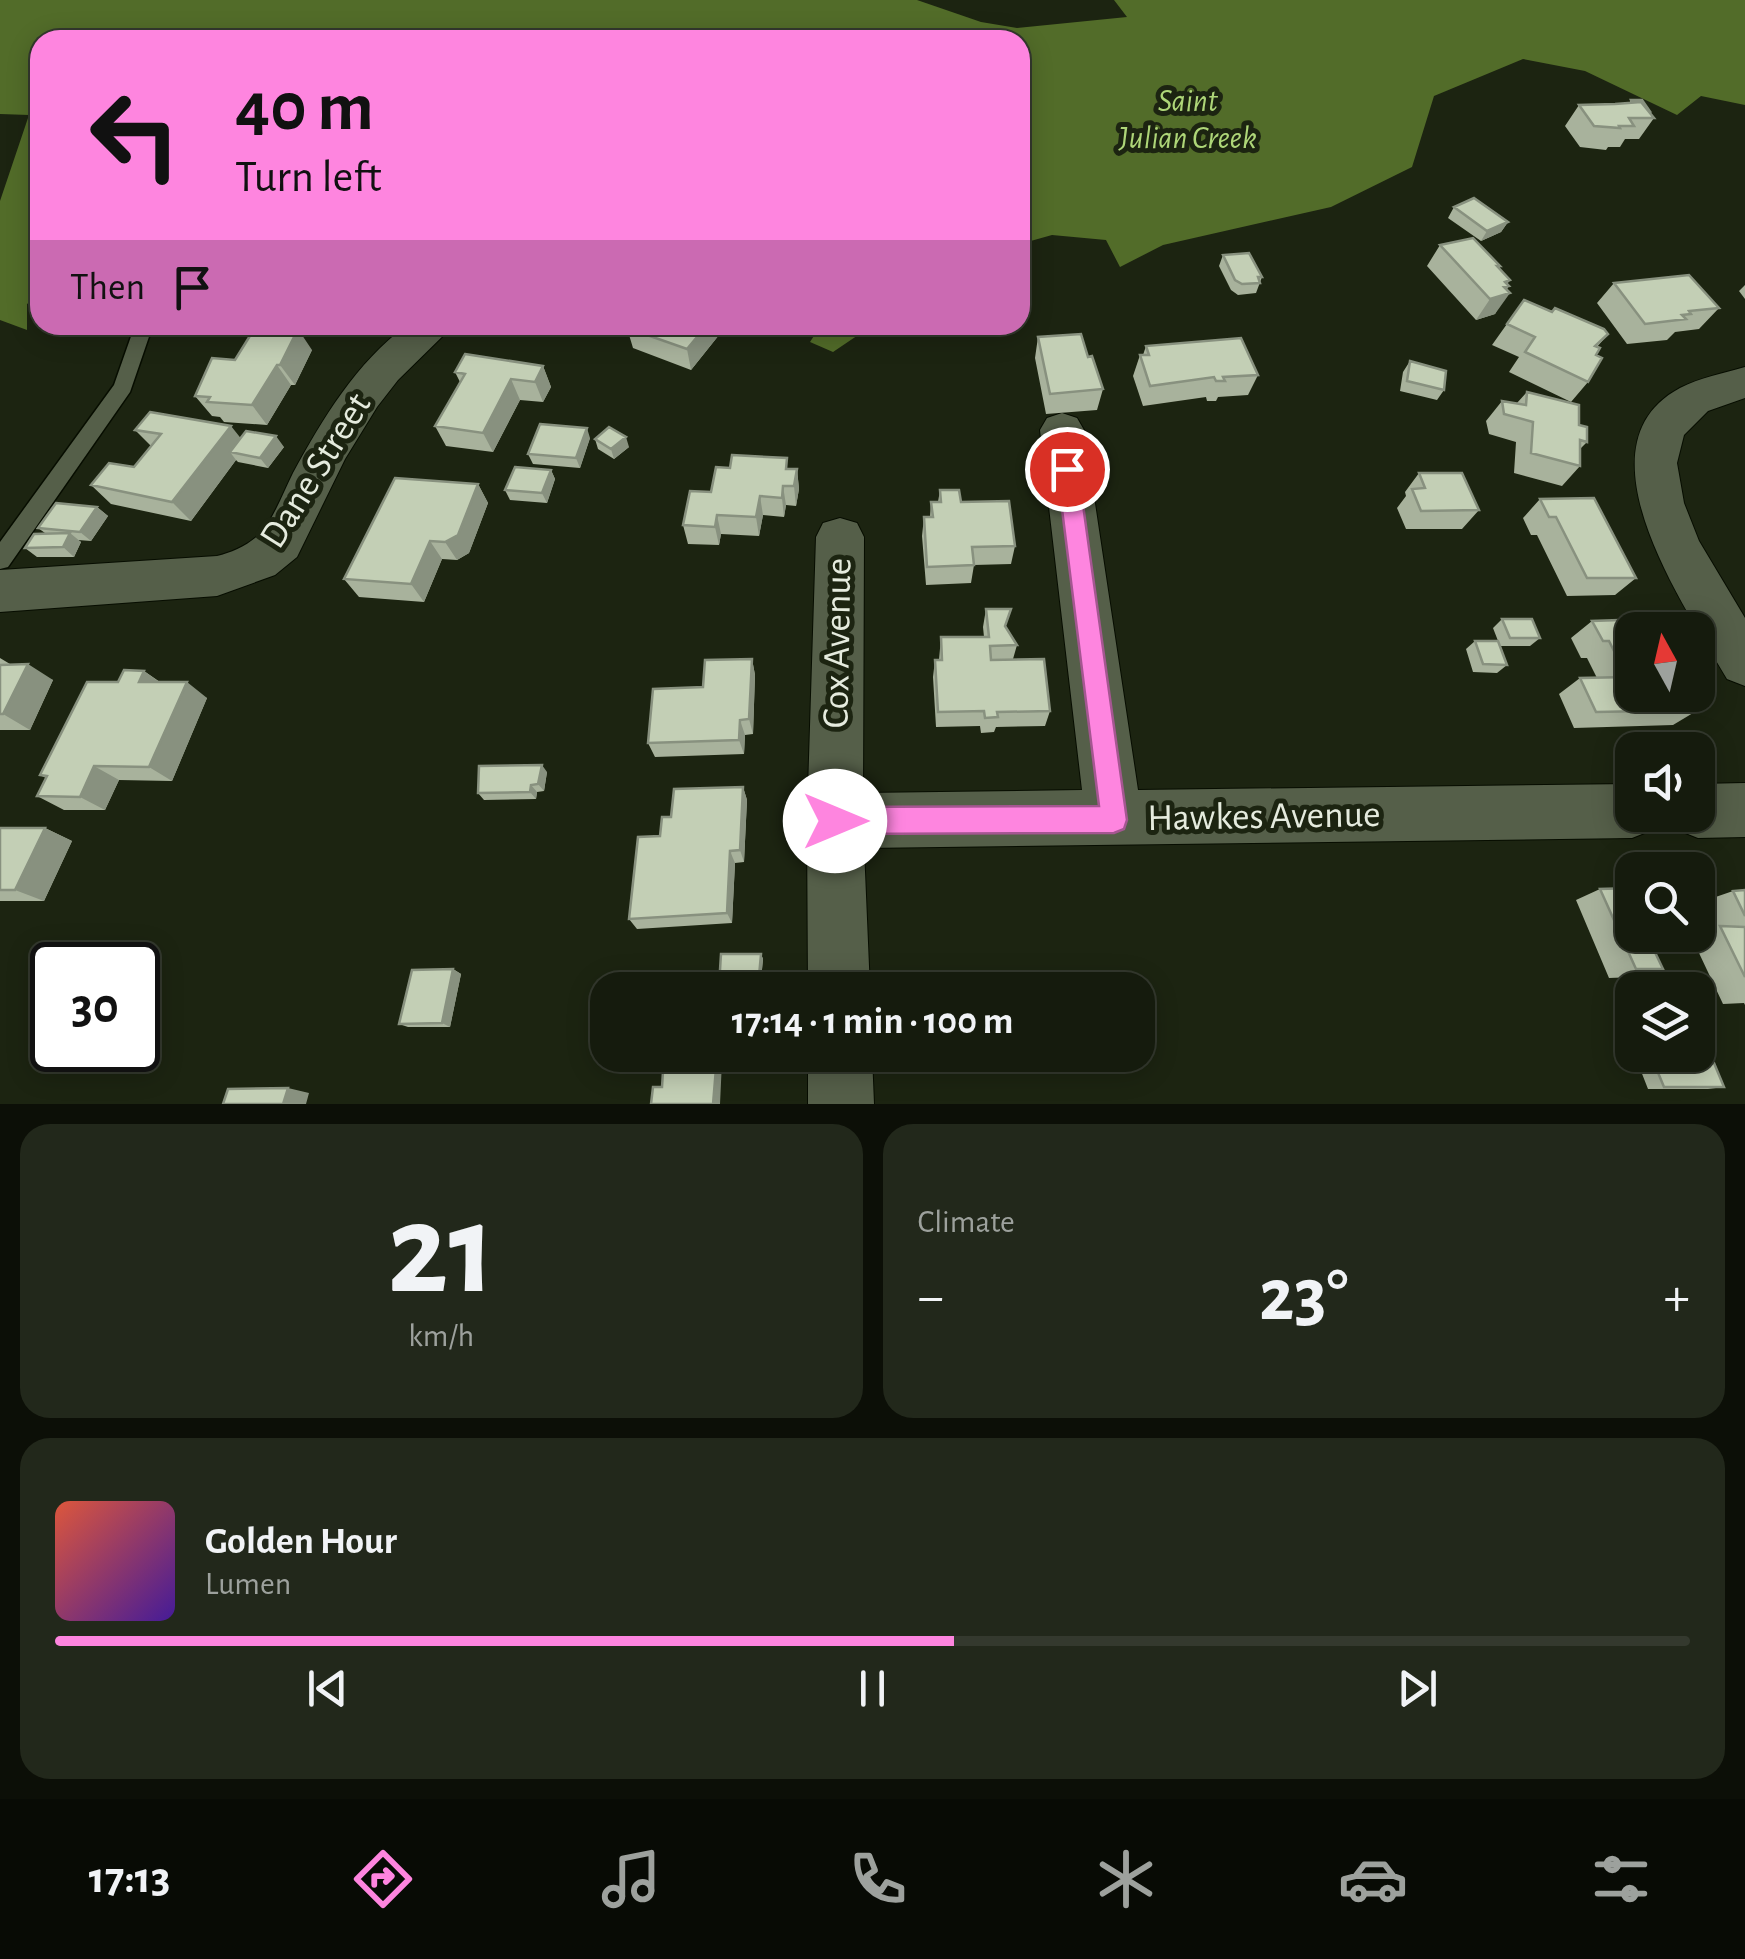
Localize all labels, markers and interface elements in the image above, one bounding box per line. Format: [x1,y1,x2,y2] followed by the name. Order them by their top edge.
[70,70,200,200] icon: left
[235,73,374,143] text: 40 m
[1118,85,1257,154] water label: Saint Julian Creek
[235,155,382,200] text: Turn left
[165,260,220,315] icon: arrive
[70,269,145,307] text: Then
[254,387,378,555] street label: Dane Street
[1025,427,1110,512] pin
[1040,442,1095,497] icon: arrive
[818,557,858,729] street label: Cox Avenue
[1615,612,1715,712] north arrow
[1615,612,1715,1072] map controls
[1615,732,1715,832] button: sound
[783,769,887,873] position arrow
[1147,796,1381,838] street label: Hawkes Avenue
[1615,852,1715,952] button: search
[30,942,160,1072] speed limit sign: 30
[1615,972,1715,1072] button: layers
[732,1003,1013,1041] text: 17:14 · 1 min · 100 m
[387,1187,495,1317] text: 21
[918,1206,1015,1238] text: Climate
[1259,1259,1349,1334] text: 23°
[918,1270,944,1325] text: −
[1664,1270,1690,1325] text: +
[408,1320,474,1352] text: km/h
[205,1523,397,1561] text: Golden Hour
[205,1568,291,1600] text: Lumen
[300,1661,355,1716] icon: previous
[845,1661,900,1716] icon: pause
[1390,1661,1445,1716] icon: next
[348,1844,418,1914] icon: directions
[596,1844,666,1914] icon: music
[843,1844,913,1914] icon: phone
[1091,1844,1161,1914] icon: climate
[1338,1844,1408,1914] icon: car
[1586,1844,1656,1914] icon: filters
[89,1856,170,1901] text: 17:13

